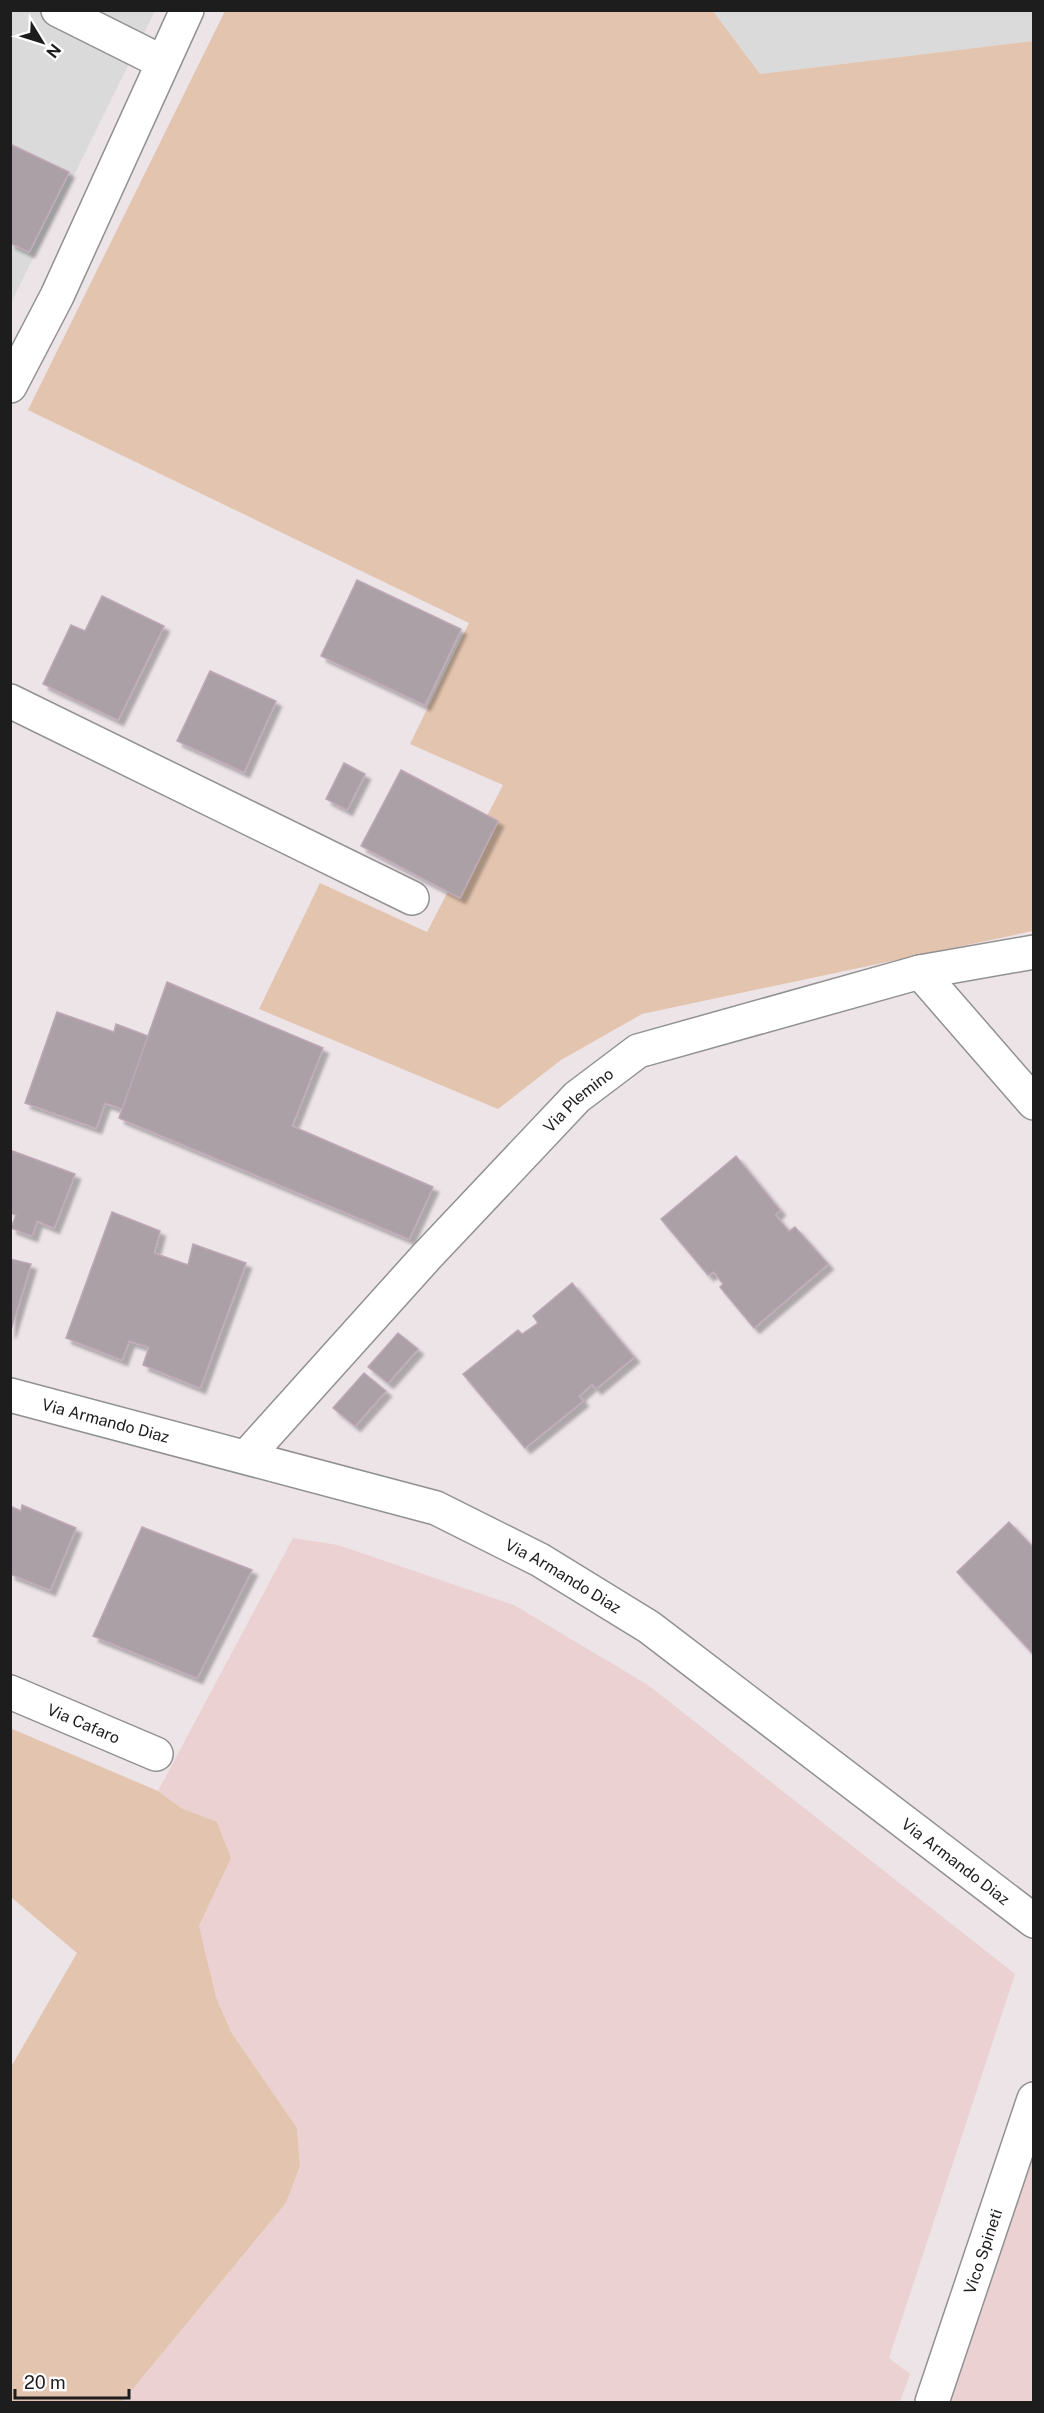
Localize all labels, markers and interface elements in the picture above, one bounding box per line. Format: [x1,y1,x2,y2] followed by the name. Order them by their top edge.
[12,12,72,72] north arrow
[42,40,65,62] text: N
[539,1064,617,1136] street label: Via Plemino
[40,1394,172,1446] street label: Via Armando Diaz
[502,1535,625,1617] street label: Via Armando Diaz
[44,1699,123,1747] street label: Via Cafaro
[898,1814,1014,1909] street label: Via Armando Diaz
[960,2206,1006,2296] street label: Vico Spineti
[15,2362,129,2400] scale bar
[24,2372,66,2393] text: 20 m

